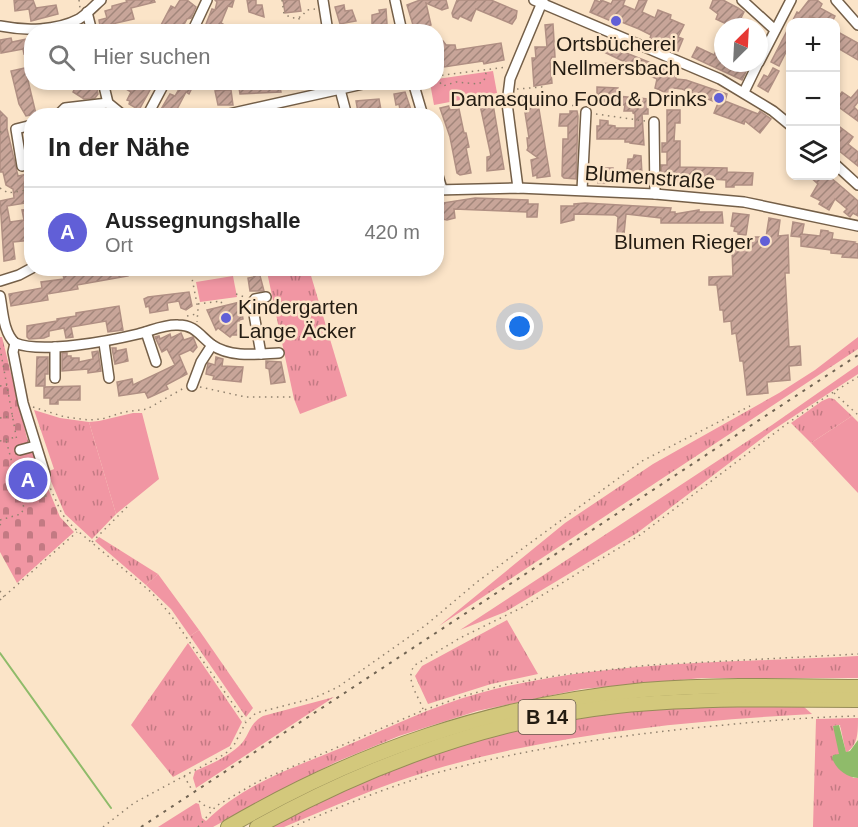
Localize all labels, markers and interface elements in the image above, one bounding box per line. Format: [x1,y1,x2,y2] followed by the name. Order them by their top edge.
[609,14,623,28] marker: Ortsbücherei Nellmersbach
[714,18,768,72] north arrow
[786,18,840,180] map controls
[786,18,840,72] button: +
[24,24,444,90] search box
[552,32,680,79] place label: Ortsbücherei Nellmersbach
[45,41,78,74] icon: search
[93,44,210,69] text: Hier suchen
[786,72,840,126] button: −
[450,87,707,110] place label: Damasquino Food & Drinks
[712,91,726,105] marker: Damasquino Food & Drinks
[786,126,840,180] button: layers
[48,132,190,162] text: In der Nähe
[584,161,716,193] street label: Blumenstraße
[105,208,301,233] text: Aussegnungshalle
[60,221,75,243] text: A
[364,221,420,243] text: 420 m
[614,230,753,253] place label: Blumen Rieger
[105,234,133,256] text: Ort
[758,234,772,248] marker: Blumen Rieger
[238,295,358,342] place label: Kindergarten Lange Äcker
[219,311,233,325] marker: Kindergarten Lange Äcker
[505,312,534,341] your location
[9,458,48,502] pin: A
[518,700,576,734] road number: B 14

